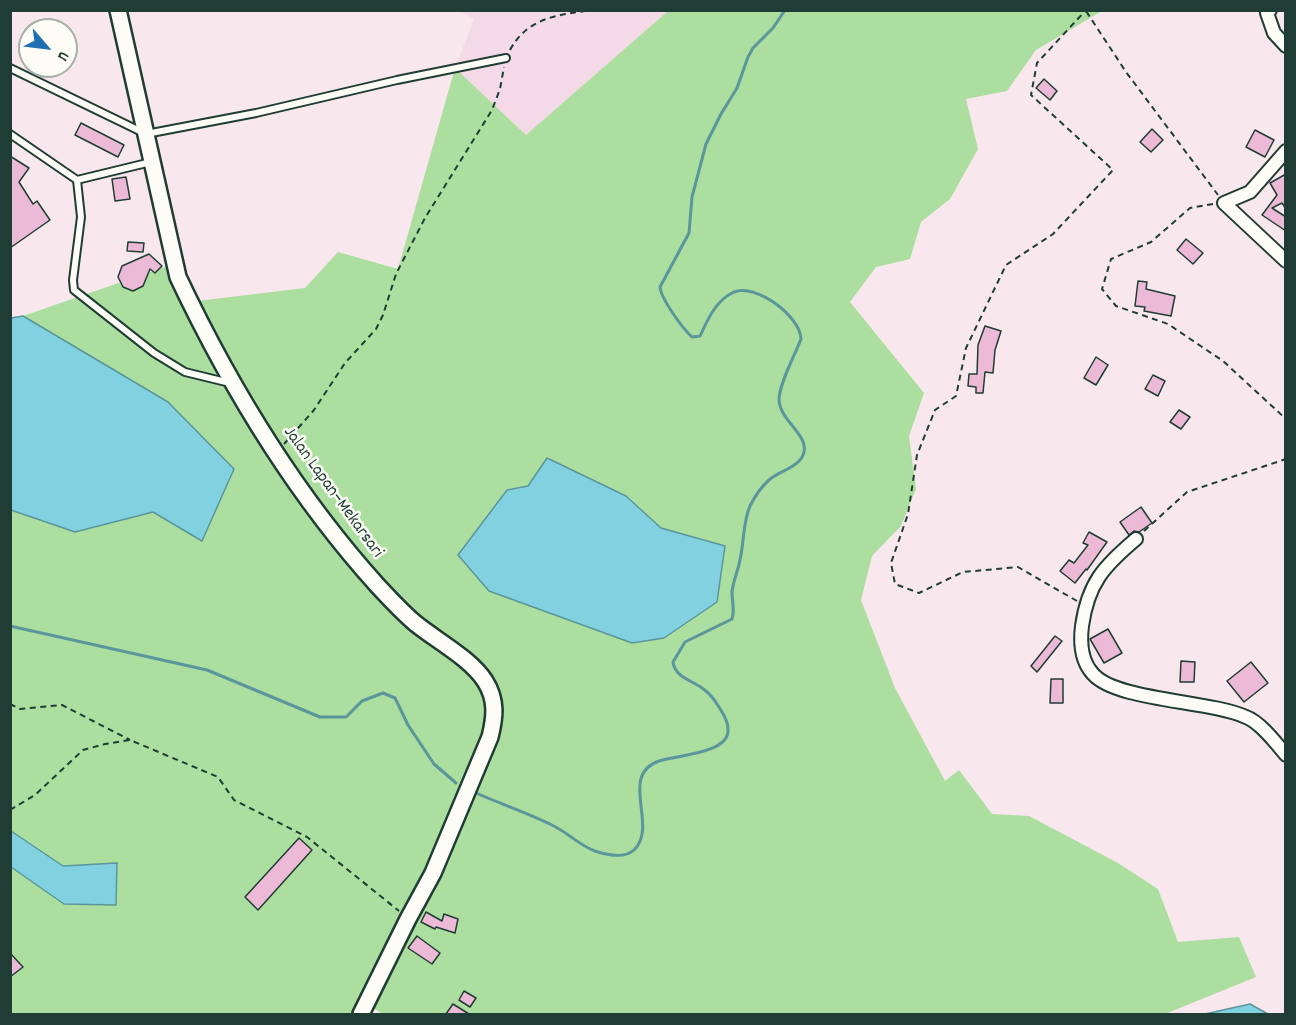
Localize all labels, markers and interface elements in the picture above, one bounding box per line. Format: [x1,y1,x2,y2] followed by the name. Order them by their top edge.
[18,18,78,78] north arrow
[51,47,75,65] text: U
[277,423,387,563] street label: Jalan Lapan–Mekarsari

